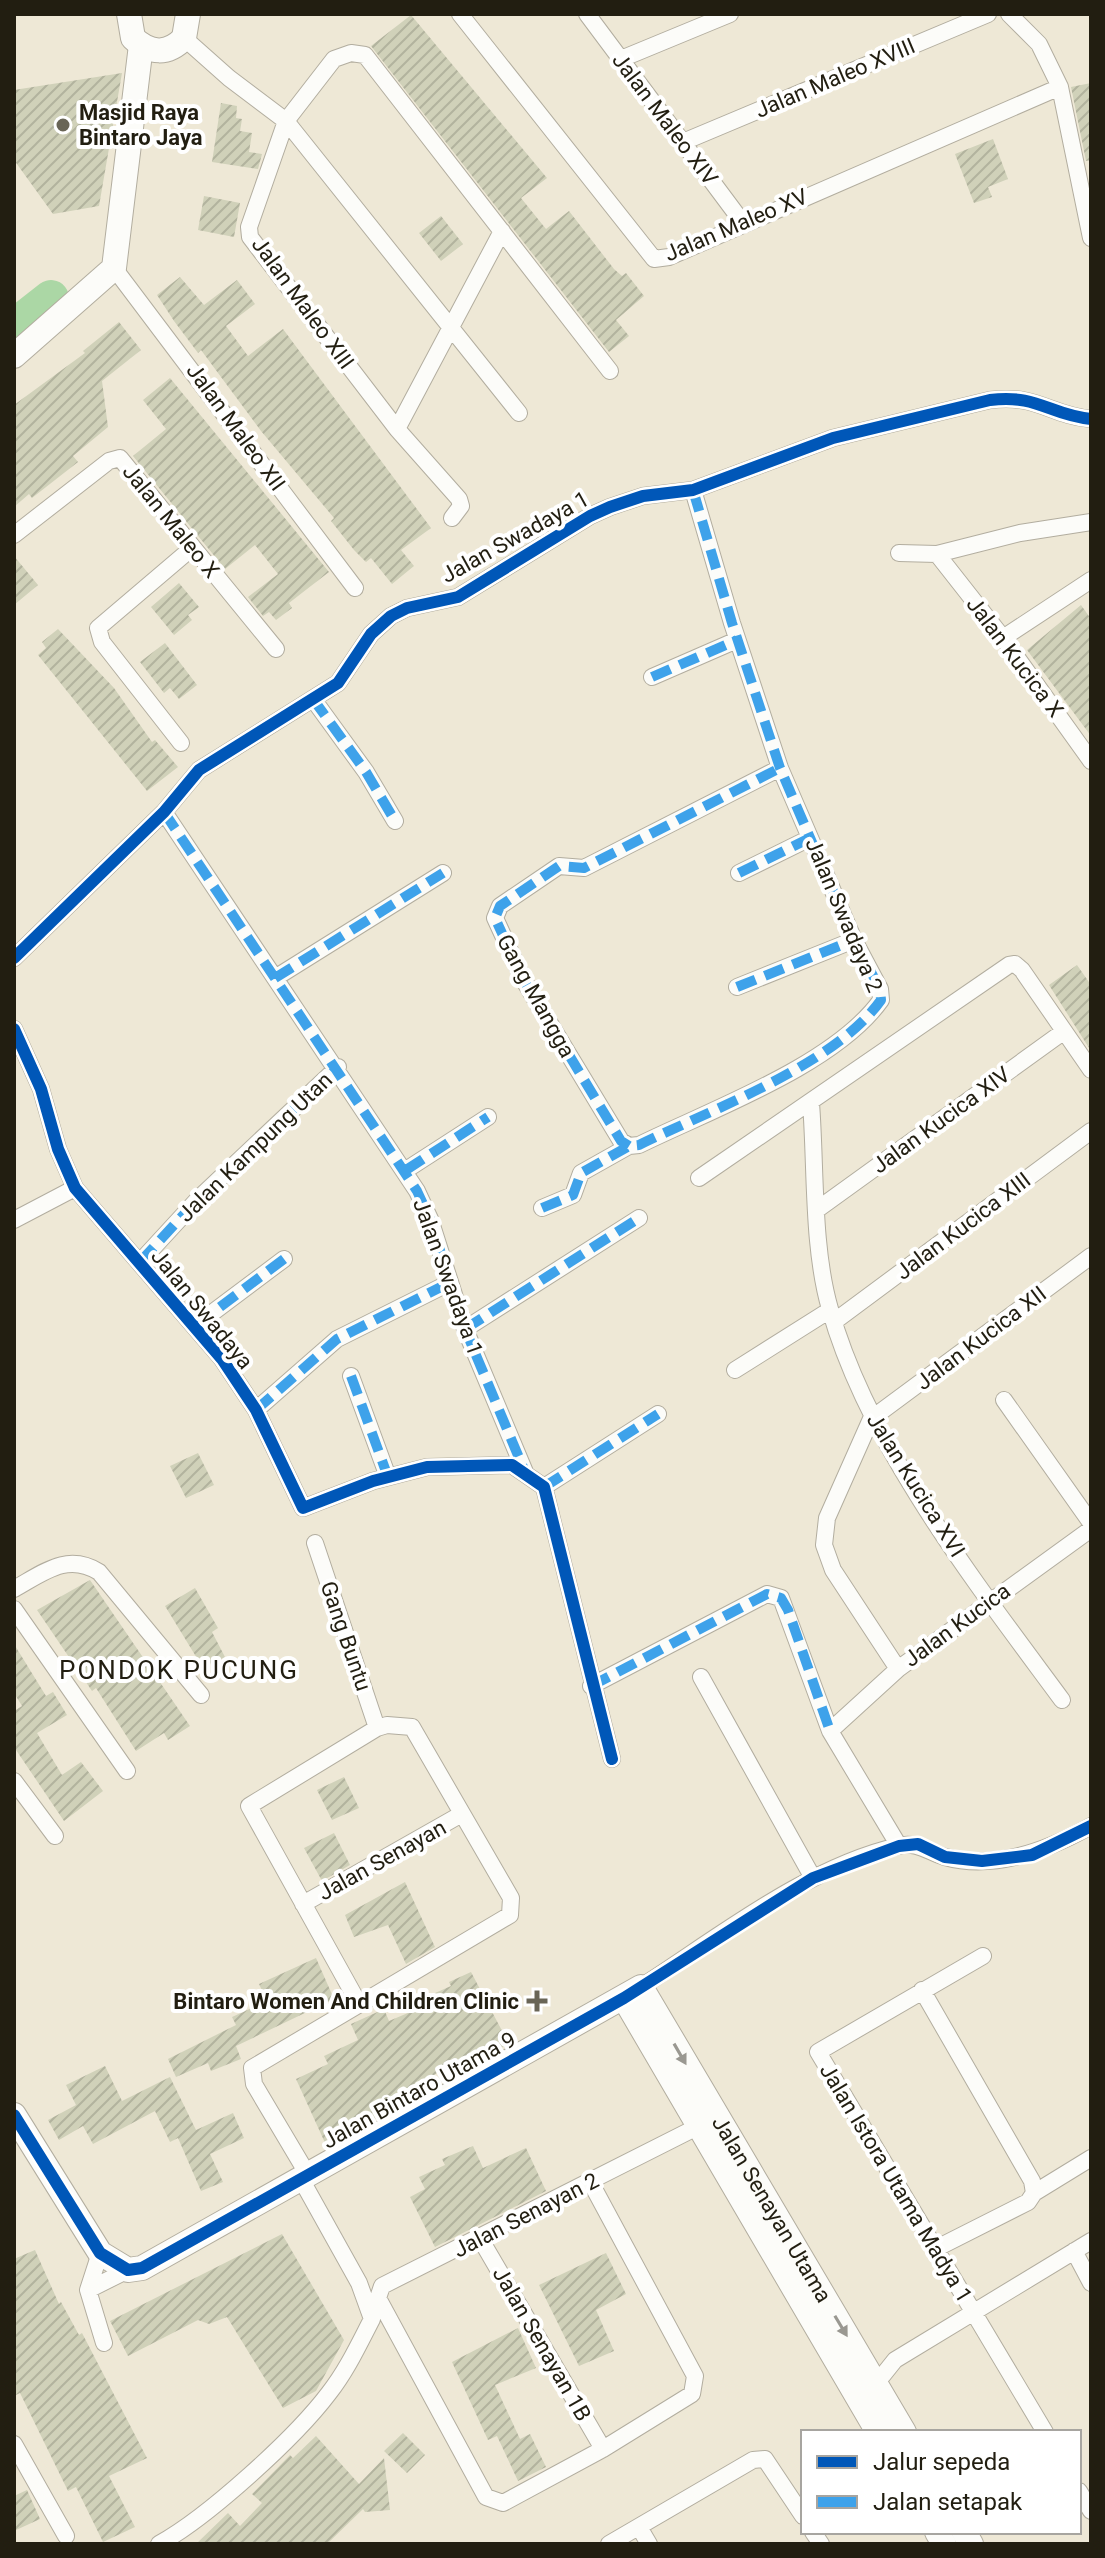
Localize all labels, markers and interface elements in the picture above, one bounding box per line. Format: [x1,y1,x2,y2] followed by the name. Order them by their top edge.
[751,33,919,123] street label: Jalan Maleo XVIII
[607,48,723,190] street label: Jalan Maleo XIV
[79,100,203,150] place label: Masjid Raya Bintaro Jaya
[54,116,72,134] marker: Masjid Raya Bintaro Jaya
[661,184,811,266] street label: Jalan Maleo XV
[247,232,359,374] street label: Jalan Maleo XIII
[182,359,290,495] street label: Jalan Maleo XII
[118,459,225,583] street label: Jalan Maleo X
[437,486,593,588] street label: Jalan Swadaya 1
[962,592,1069,722] street label: Jalan Kucica X
[800,834,888,996] street label: Jalan Swadaya 2
[492,930,580,1062] street label: Gang Mangga
[867,1062,1015,1178] street label: Jalan Kucica XIV
[173,1067,337,1227] street label: Jalan Kampung Utan
[891,1167,1035,1285] street label: Jalan Kucica XIII
[408,1195,488,1359] street label: Jalan Swadaya 1
[146,1244,258,1374] street label: Jalan Swadaya
[911,1281,1051,1395] street label: Jalan Kucica XII
[862,1409,970,1561] street label: Jalan Kucica XVI
[316,1578,376,1694] street label: Gang Buntu
[899,1578,1015,1672] street label: Jalan Kucica
[59,1655,299,1685] district label: PONDOK PUCUNG
[314,1815,450,1905] street label: Jalan Senayan
[173,1989,519,2014] place label: Bintaro Women And Children Clinic
[526,1990,548,2012] marker: Bintaro Women And Children Clinic
[318,2026,520,2154] street label: Jalan Bintaro Utama 9
[673,2043,687,2065] one-way arrow
[815,2059,977,2307] street label: Jalan Istora Utama Madya 1
[707,2111,837,2307] street label: Jalan Senayan Utama
[449,2168,603,2262] street label: Jalan Senayan 2
[488,2263,596,2425] street label: Jalan Senayan 1B
[834,2315,848,2337] one-way arrow
[801,2430,1081,2534] legend
[873,2448,1010,2476] text: Jalur sepeda
[873,2488,1023,2516] text: Jalan setapak

